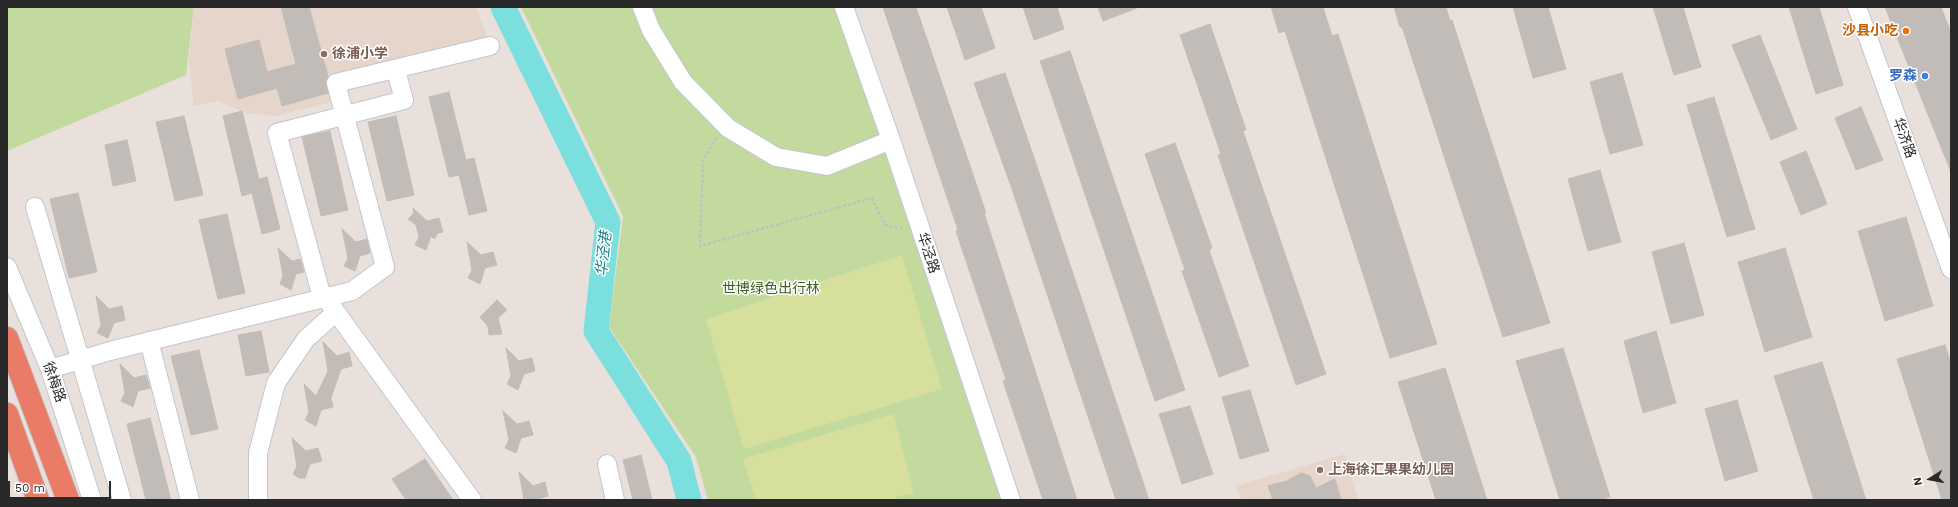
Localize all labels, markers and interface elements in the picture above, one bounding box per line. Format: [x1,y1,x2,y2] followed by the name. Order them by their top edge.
[1842,23,1898,39] place label: 沙县小吃
[1901,26,1911,36] marker: 沙县小吃
[332,46,388,62] place label: 徐浦小学
[319,49,329,59] marker: 徐浦小学
[1889,68,1917,84] place label: 罗森
[1920,71,1930,81] marker: 罗森
[1889,115,1919,161] street label: 华济路
[914,230,942,276] street label: 华泾路
[593,231,615,277] water label: 华泾港
[722,281,820,297] park label: 世博绿色出行林
[39,359,69,405] street label: 徐梅路
[1910,459,1950,499] north arrow
[1328,462,1454,478] place label: 上海徐汇果果幼儿园
[1315,465,1325,475] marker: 上海徐汇果果幼儿园
[10,473,113,499] scale bar
[1911,476,1925,487] text: N
[15,481,45,495] text: 50 m

